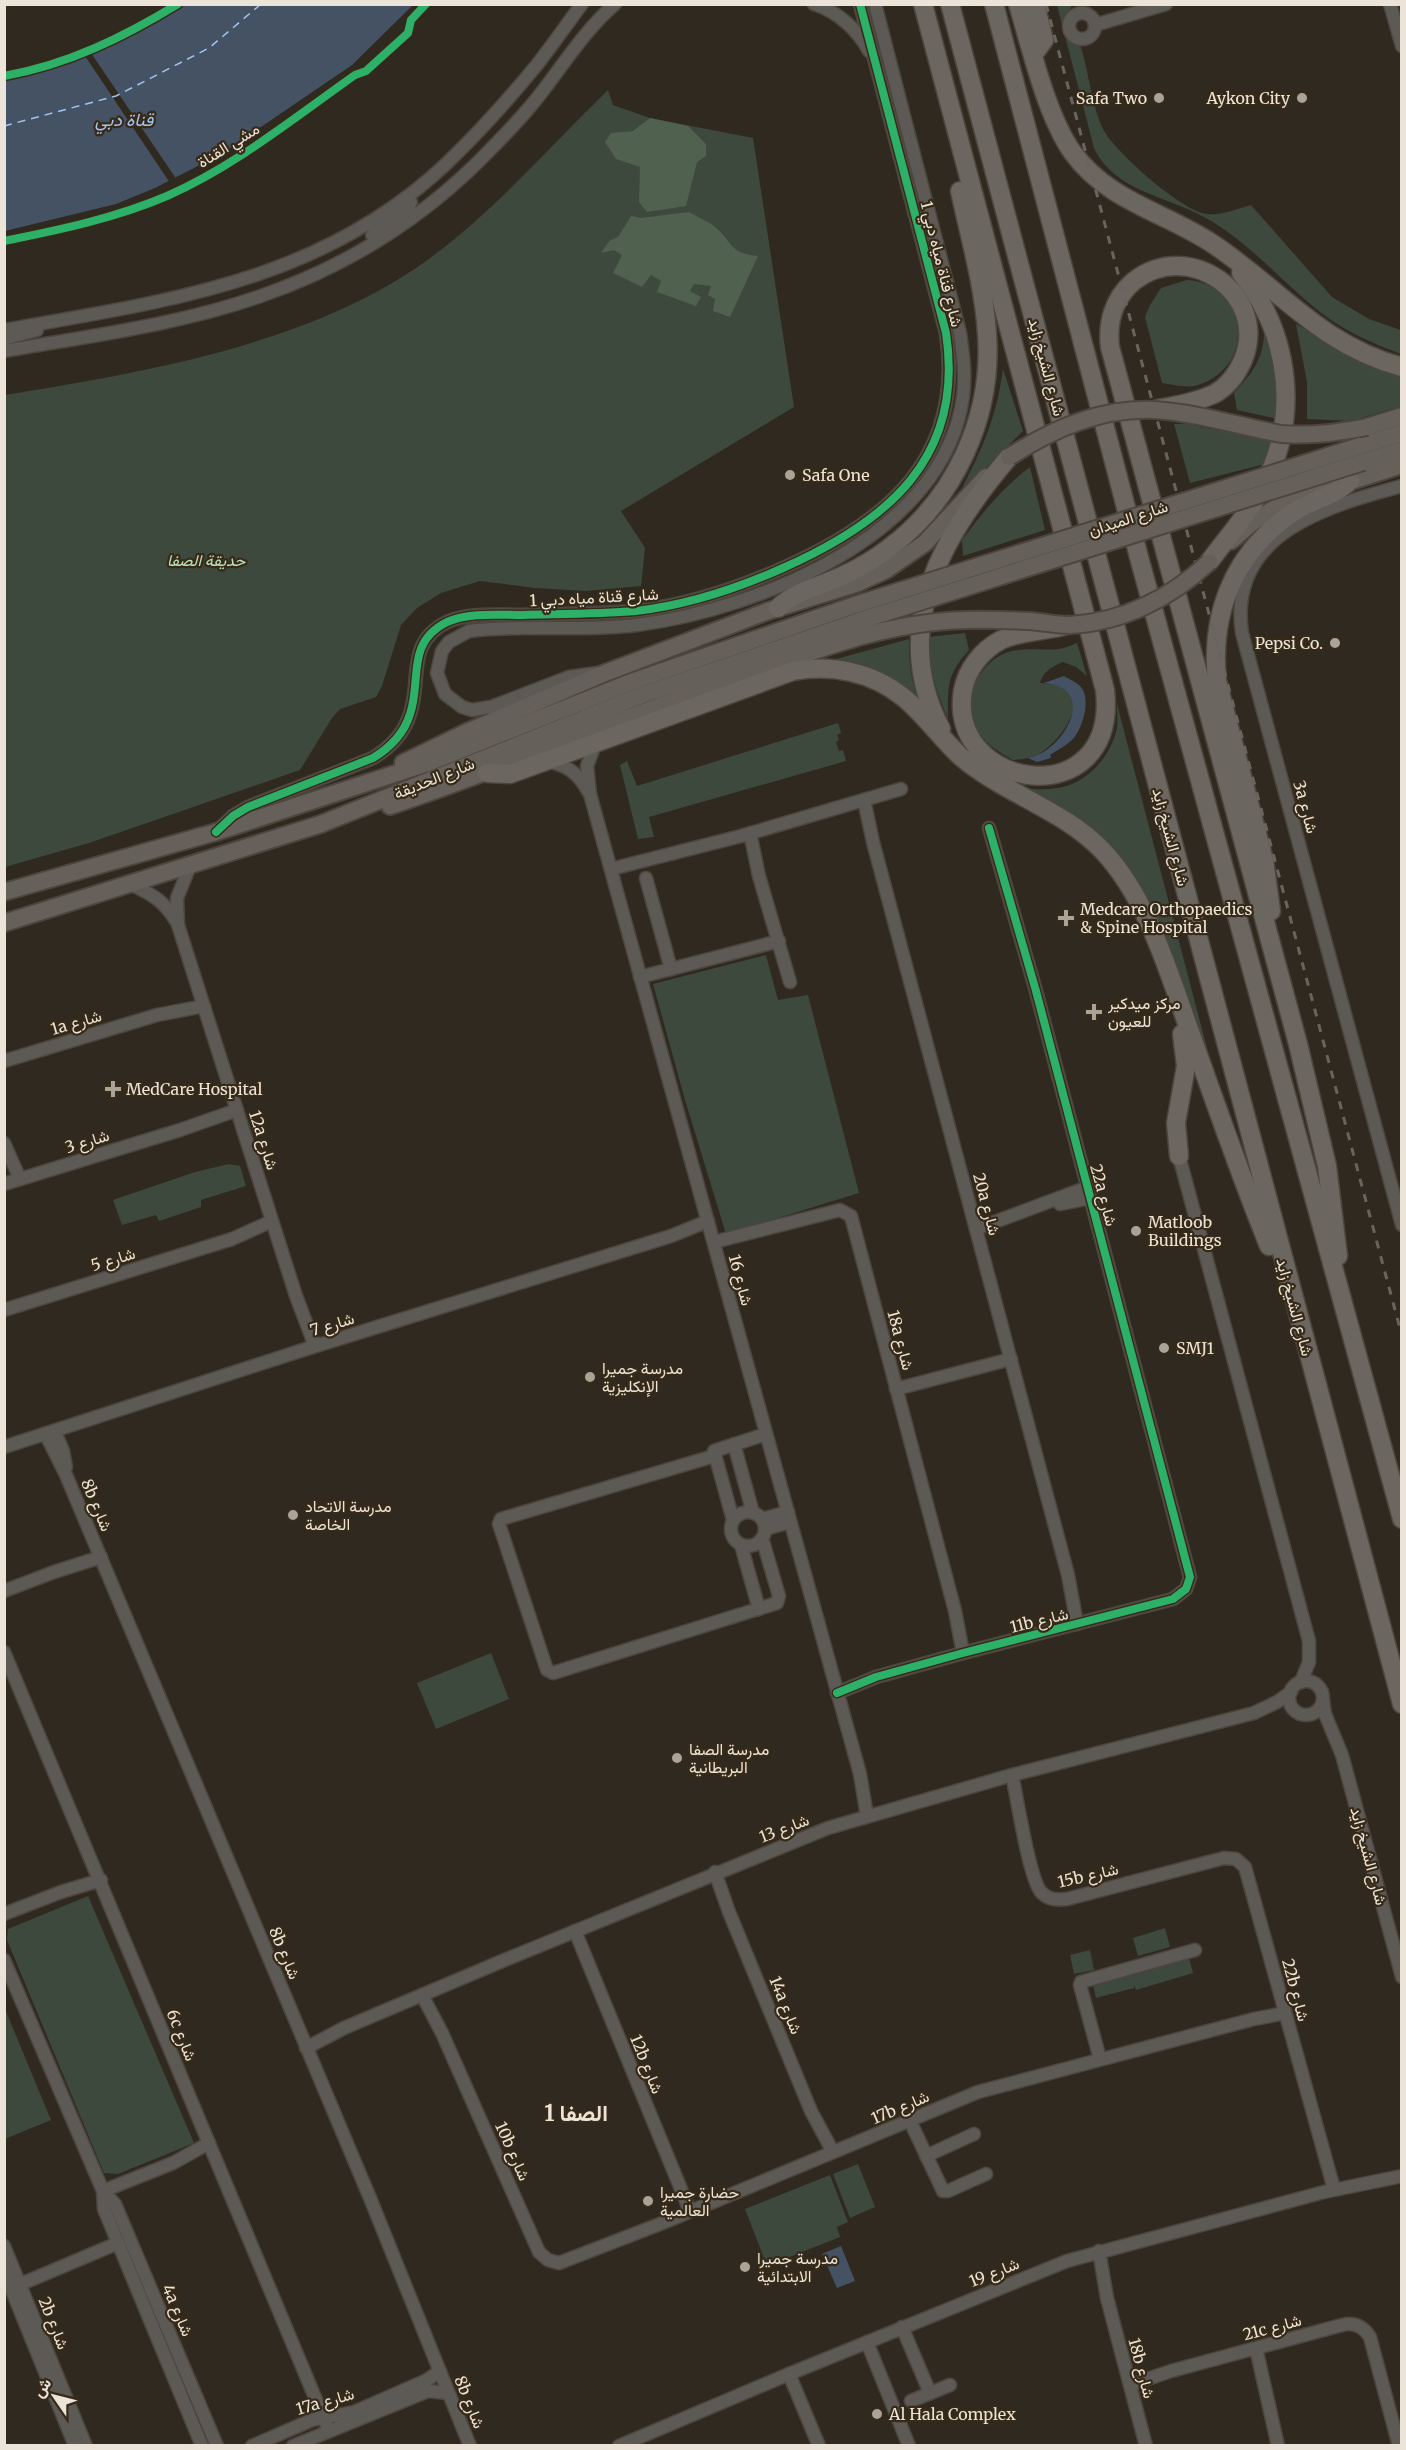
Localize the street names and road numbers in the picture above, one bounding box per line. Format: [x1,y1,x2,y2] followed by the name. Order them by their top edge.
[193,118,265,175] street label: مشي القناة
[913,199,967,330] street label: شارع قناة مياه دبي 1
[1022,316,1070,419] street label: شارع الشيخ زايد
[1086,496,1171,542] street label: شارع الميدان
[529,584,659,614] street label: شارع قناة مياه دبي 1
[391,753,478,805] street label: شارع الحديقة
[1287,778,1323,836] street label: 3a شارع
[1146,786,1194,889] street label: شارع الشيخ زايد
[48,1005,104,1041] street label: 1a شارع
[243,1108,283,1173] street label: 12a شارع
[62,1125,112,1159] street label: شارع 3
[1084,1162,1122,1229] street label: 22a شارع
[967,1170,1005,1238] street label: 20a شارع
[88,1243,138,1277] street label: شارع 5
[723,1252,757,1308] street label: شارع 16
[1270,1256,1318,1359] street label: شارع الشيخ زايد
[308,1308,357,1342] street label: شارع 7
[882,1308,919,1373] street label: 18a شارع
[75,1476,117,1535] street label: 8b شارع
[1008,1603,1071,1639] street label: 11b شارع
[1344,1805,1392,1908] street label: شارع الشيخ زايد
[756,1809,813,1849] street label: شارع 13
[1056,1858,1121,1894] street label: 15b شارع
[263,1924,305,1983] street label: 8b شارع
[1276,1956,1314,2024] street label: 22b شارع
[763,1973,807,2038] street label: 14a شارع
[161,2006,201,2065] street label: 6c شارع
[624,2032,668,2097] street label: 12b شارع
[868,2086,933,2130] street label: 17b شارع
[489,2118,535,2184] street label: 10b شارع
[966,2253,1023,2293] street label: شارع 19
[156,2281,198,2340] street label: 4a شارع
[33,2294,74,2353] street label: 2b شارع
[1241,2310,1304,2346] street label: 21c شارع
[1122,2336,1160,2401] street label: 18b شارع
[449,2373,490,2432] street label: 8b شارع
[294,2383,357,2421] street label: 17a شارع

